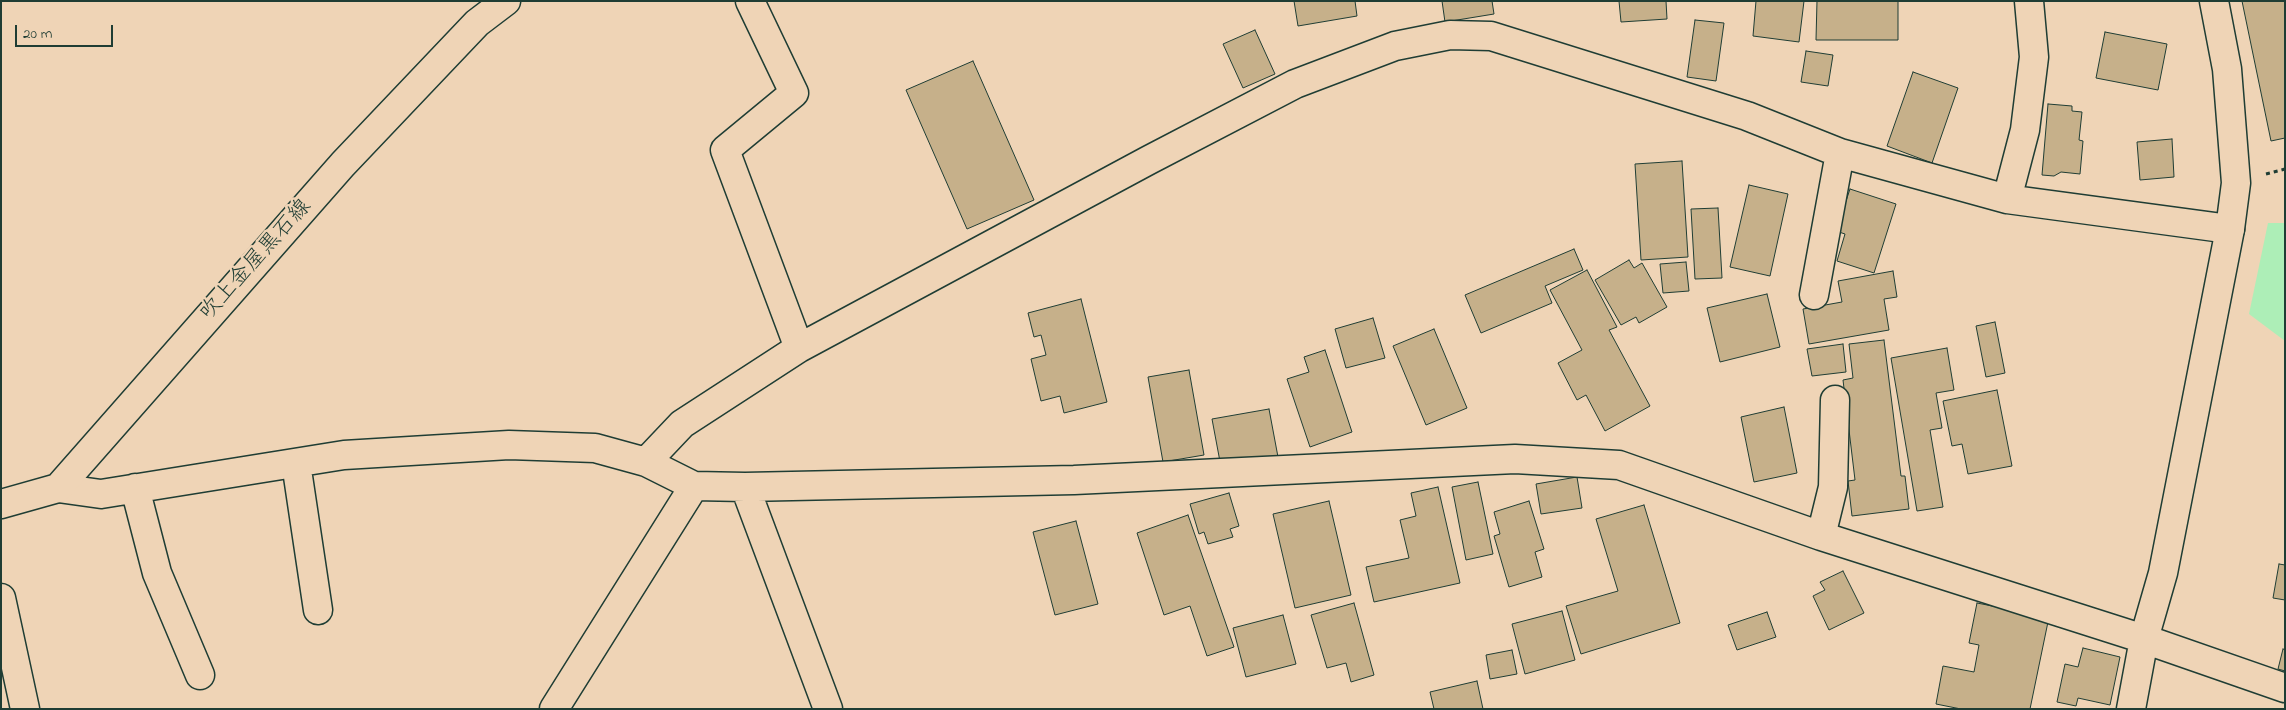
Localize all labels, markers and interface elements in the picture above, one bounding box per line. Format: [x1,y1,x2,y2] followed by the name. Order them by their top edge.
[18,15,115,47] scale bar
[23,23,52,45] text: 20 m
[196,195,318,327] street label: 吹上金屋黒石線

